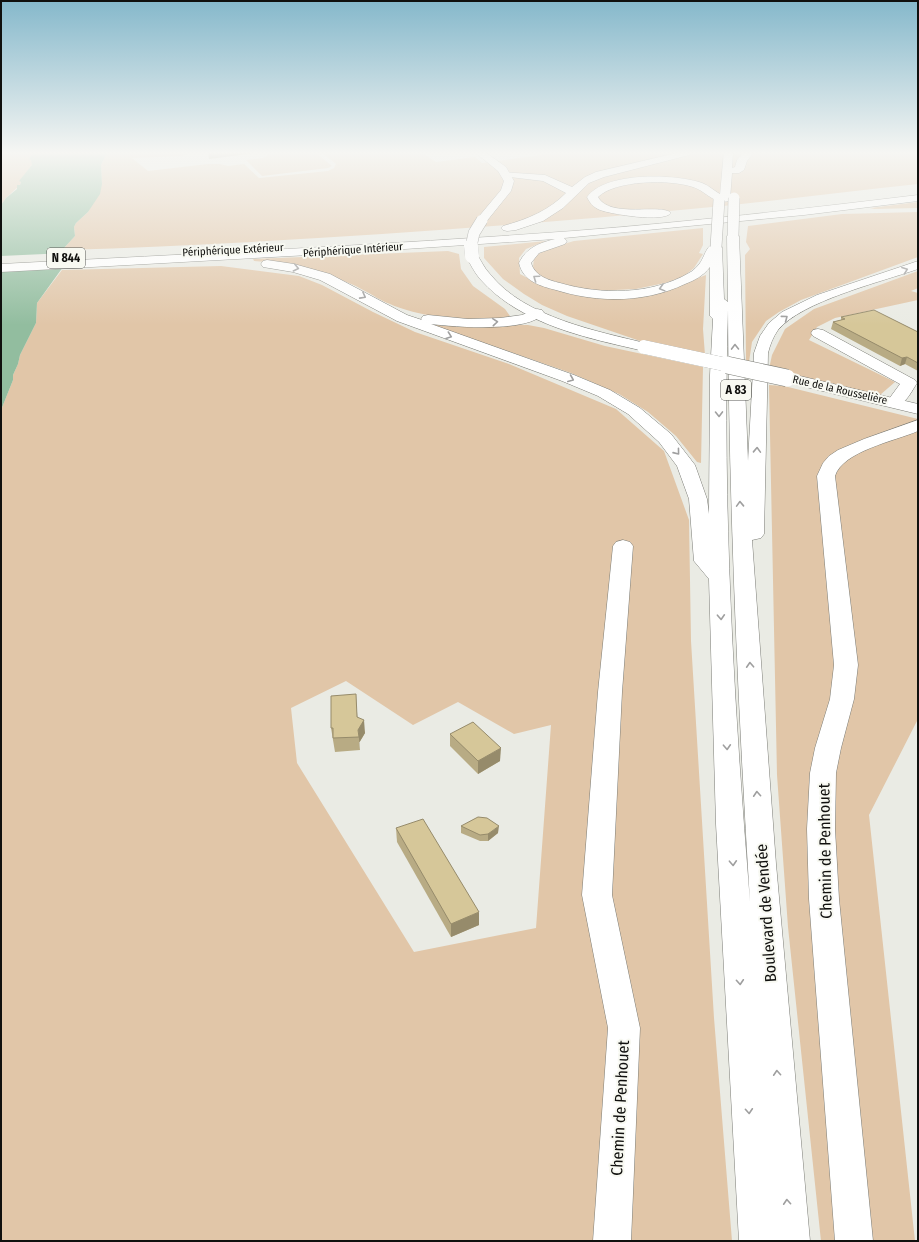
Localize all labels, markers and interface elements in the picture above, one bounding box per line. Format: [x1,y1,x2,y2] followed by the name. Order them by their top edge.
[303,240,403,260] street label: Périphérique Intérieur
[182,241,284,259] street label: Périphérique Extérieur
[47,248,85,268] road number: N 844
[293,264,299,272] one-way arrow
[901,266,908,274] one-way arrow
[533,276,540,283] one-way arrow
[659,283,666,292] one-way arrow
[359,291,366,299] one-way arrow
[780,316,787,323] one-way arrow
[492,318,498,327] one-way arrow
[445,331,452,339] one-way arrow
[730,344,739,350] one-way arrow
[791,373,889,407] street label: Rue de la Rousselière
[567,374,575,382] one-way arrow
[721,380,751,400] road number: A 83
[715,411,723,417] one-way arrow
[753,447,761,453] one-way arrow
[672,448,679,455] one-way arrow
[736,501,744,507] one-way arrow
[717,614,725,620] one-way arrow
[745,662,754,668] one-way arrow
[722,744,731,750] one-way arrow
[814,782,836,919] street label: Chemin de Penhouet
[753,791,762,797] one-way arrow
[752,843,780,983] street label: Boulevard de Vendée
[728,860,737,866] one-way arrow
[735,979,744,985] one-way arrow
[607,1039,633,1176] street label: Chemin de Penhouet
[773,1069,782,1076] one-way arrow
[744,1108,753,1114] one-way arrow
[783,1199,792,1205] one-way arrow

